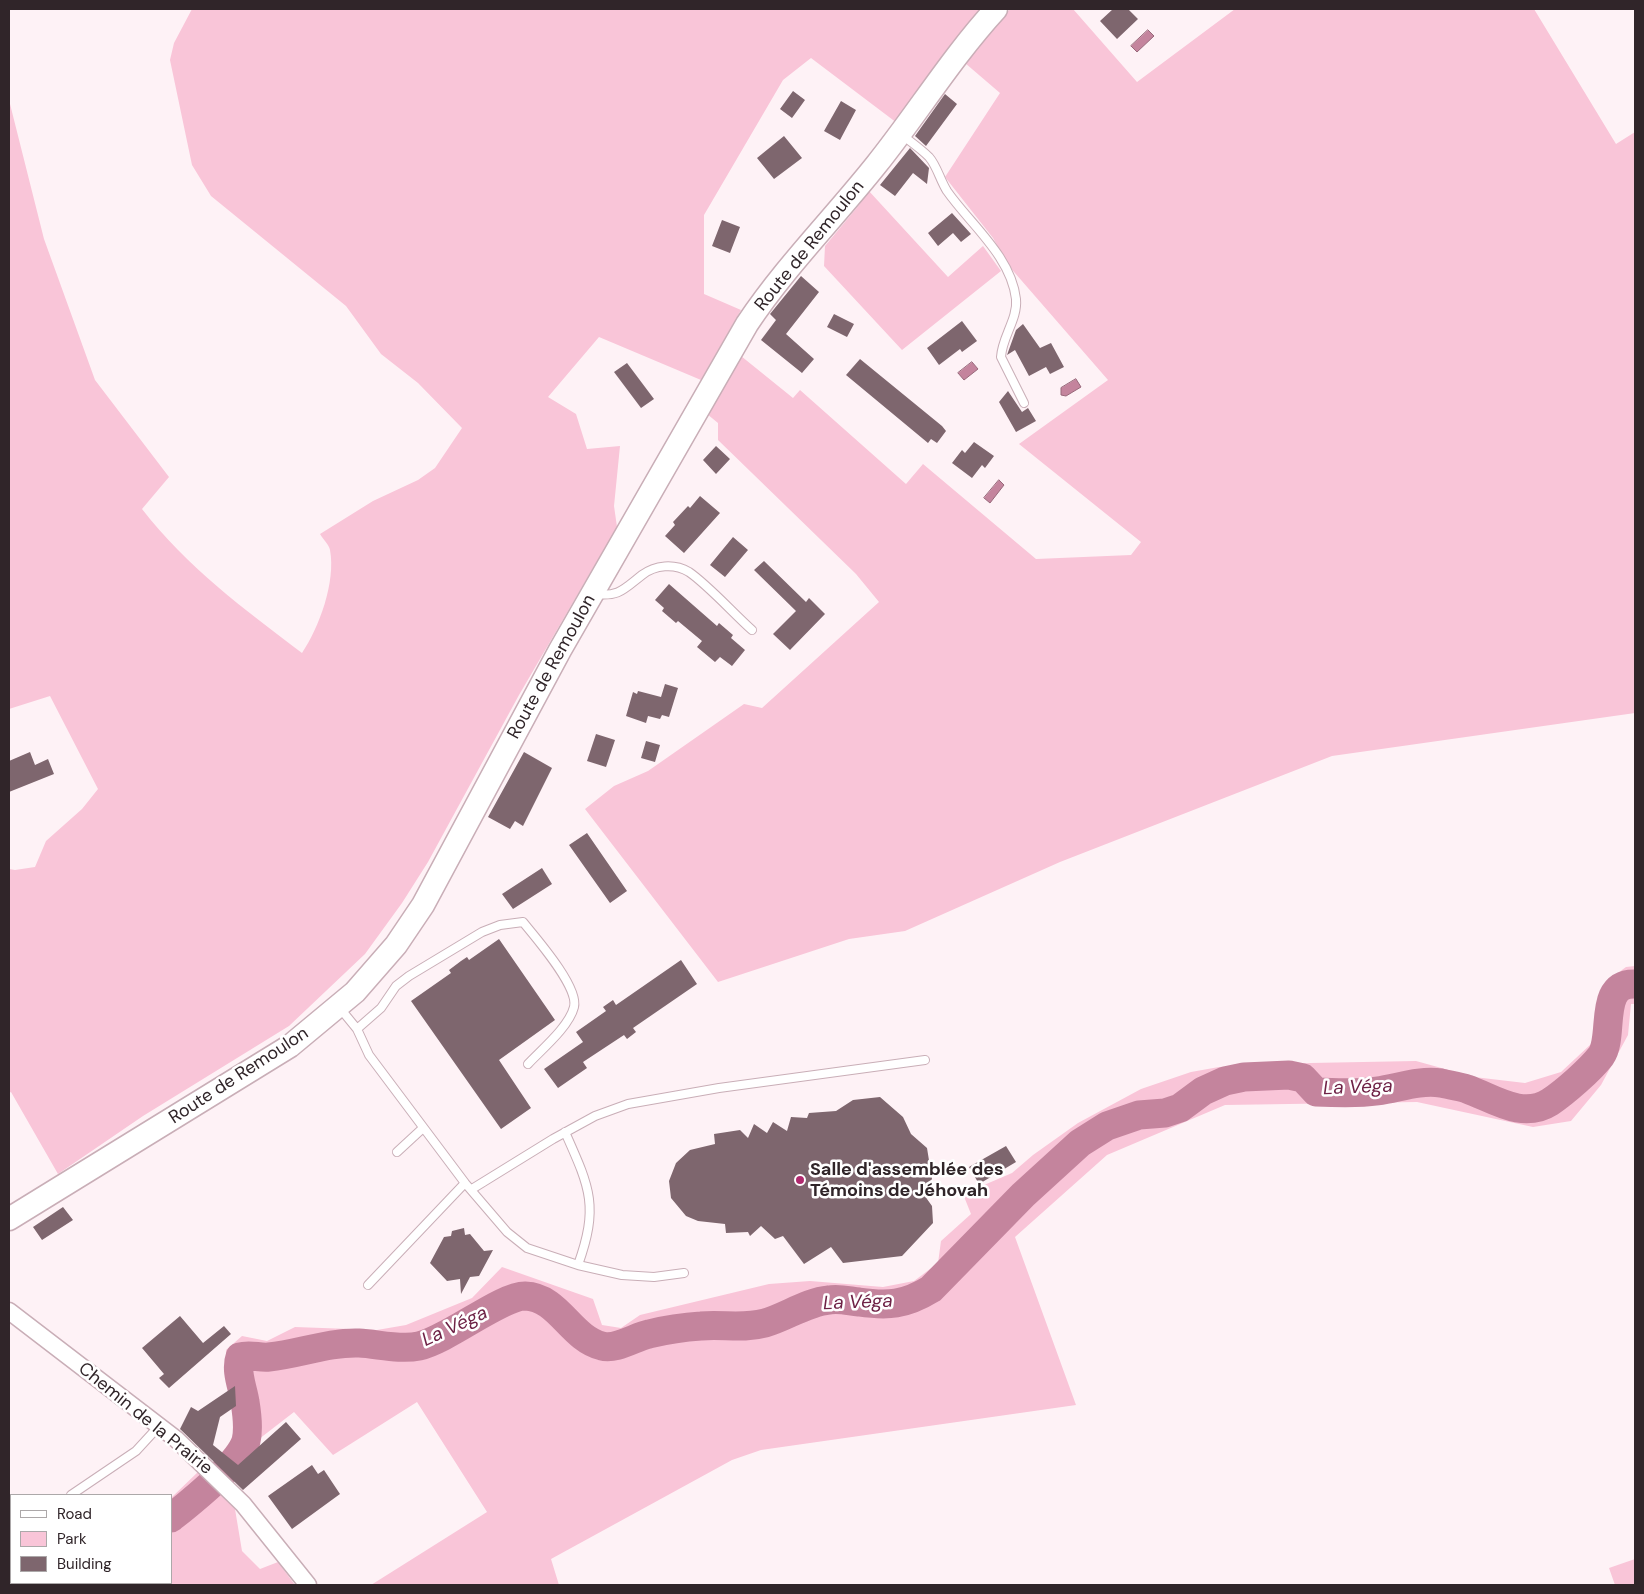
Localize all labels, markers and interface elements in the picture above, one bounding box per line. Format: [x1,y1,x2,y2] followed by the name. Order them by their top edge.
[751,176,869,316] street label: Route de Remoulon
[503,591,601,743] street label: Route de Remoulon
[165,1023,313,1129] street label: Route de Remoulon
[1323,1075,1393,1101] water label: La Véga
[810,1159,1004,1202] place label: Salle d'assemblée des Témoins de Jéhovah
[794,1174,806,1186] marker: Salle d'assemblée des Témoins de Jéhovah
[823,1290,893,1316] water label: La Véga
[419,1302,491,1352] water label: La Véga
[74,1358,216,1480] street label: Chemin de la Prairie
[10,1494,172,1584] legend
[57,1504,92,1524] text: Road
[57,1529,87,1549] text: Park
[57,1554,112,1574] text: Building

